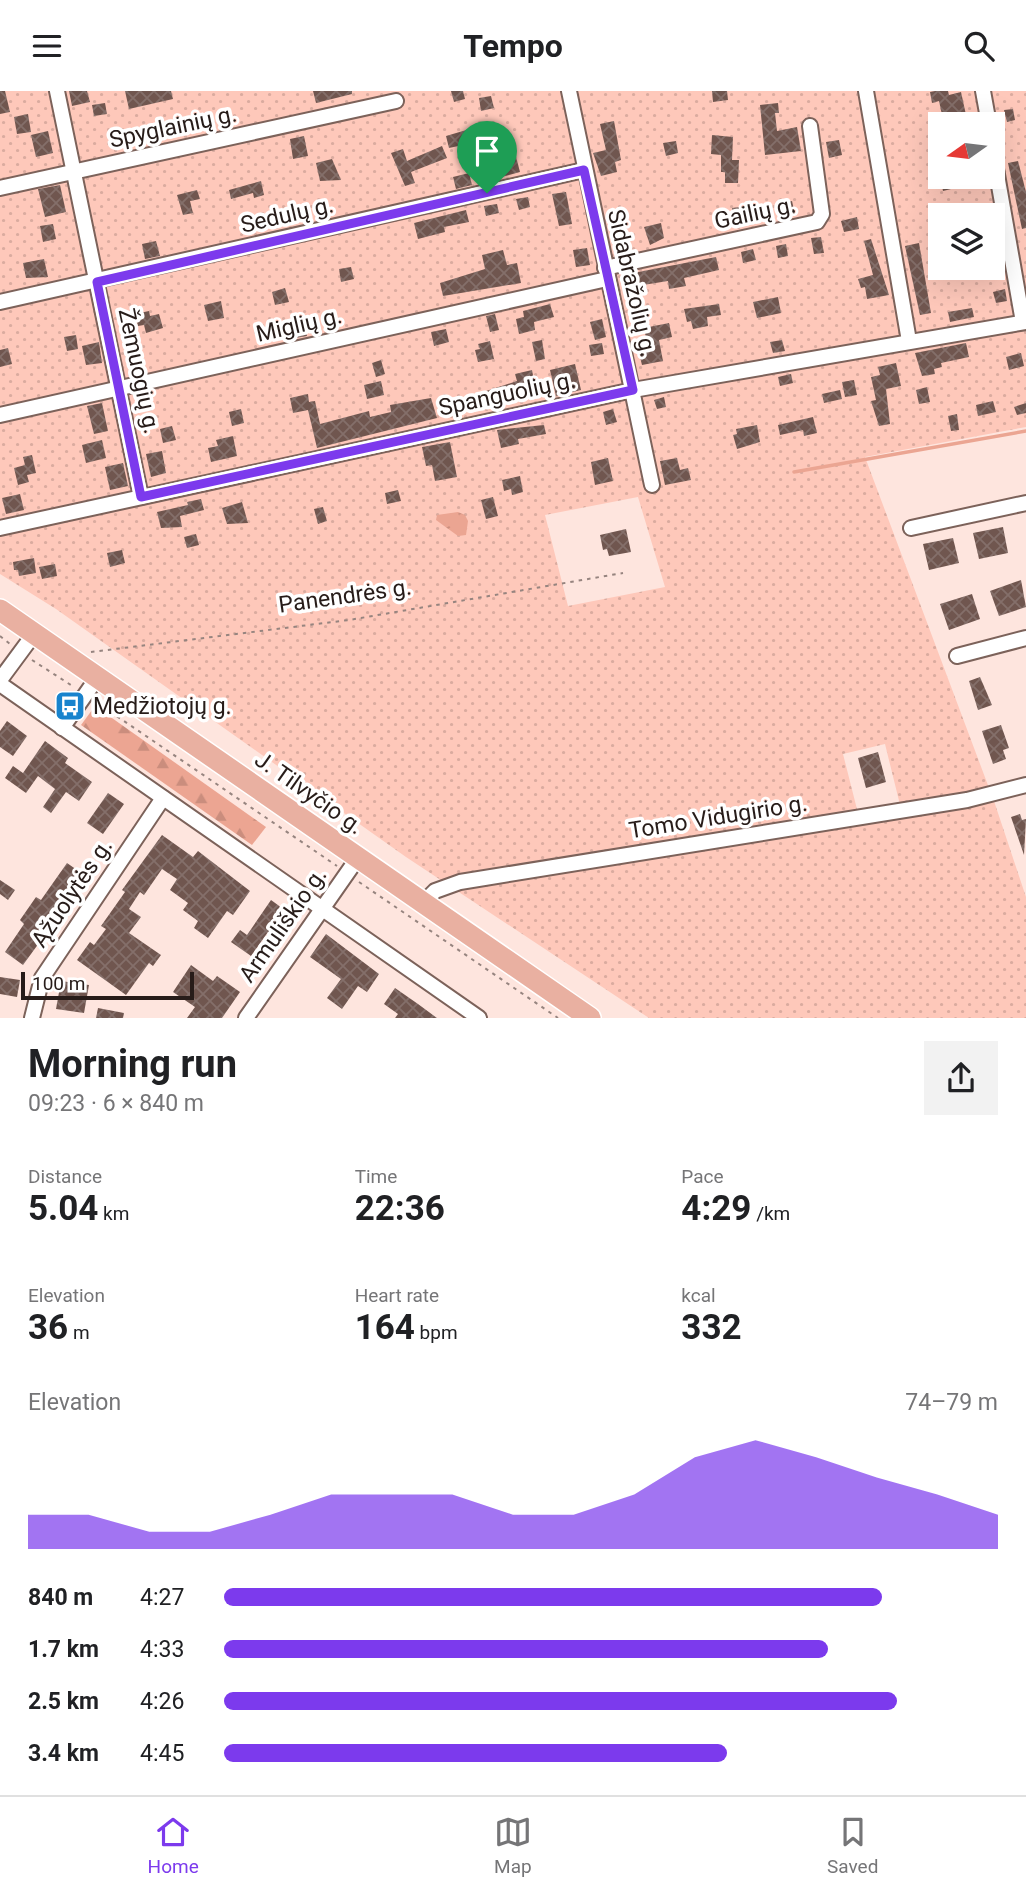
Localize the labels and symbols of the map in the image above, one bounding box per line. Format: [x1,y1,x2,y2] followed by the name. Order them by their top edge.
[107,100,239,154] street label: Spyglainių g.
[928,112,1004,189] north arrow
[457,121,517,193] pin
[238,191,336,239] street label: Sedulų g.
[712,191,798,235] street label: Gailių g.
[602,207,662,359] street label: Sidabražolių g.
[254,302,344,348] street label: Miglių g.
[113,306,166,436] street label: Žemuogių g.
[436,366,578,422] street label: Spanguolių g.
[277,573,413,619] street label: Panendrės g.
[53,689,87,723] bus stop icon: Medžiotojų g.
[93,693,232,720] place label: Medžiotojų g.
[250,746,368,840] street label: J. Tilvyčio g.
[627,790,809,844] street label: Tomo Vidugirio g.
[26,834,118,952] street label: Ąžuolytės g.
[234,862,332,988] street label: Armuliškio g.
[21,969,194,1001] scale bar

